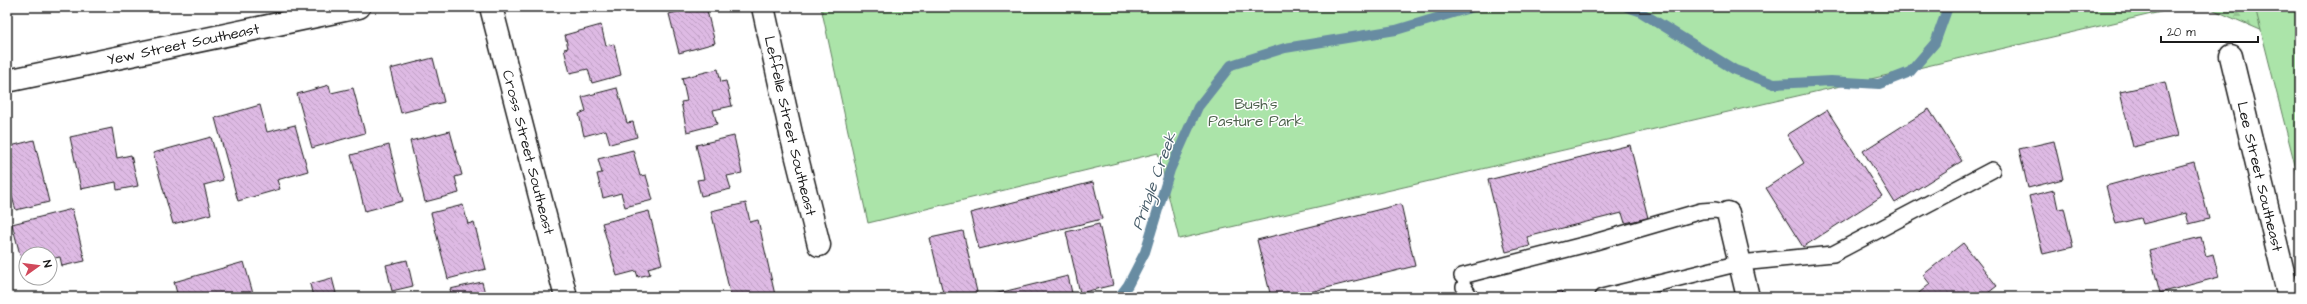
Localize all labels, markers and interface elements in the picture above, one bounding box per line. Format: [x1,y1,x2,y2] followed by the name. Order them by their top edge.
[105,18,261,70] street label: Yew Street Southeast
[2161,18,2258,44] scale bar
[2167,24,2196,41] text: 20 m
[759,34,822,218] street label: Leffelle Street Southeast
[497,68,560,237] street label: Cross Street Southeast
[1208,94,1304,132] park label: Bush's Pasture Park
[2232,99,2288,254] street label: Lee Street Southeast
[1126,128,1183,233] water label: Pringle Creek
[18,246,58,286] north arrow
[39,259,55,269] text: N

